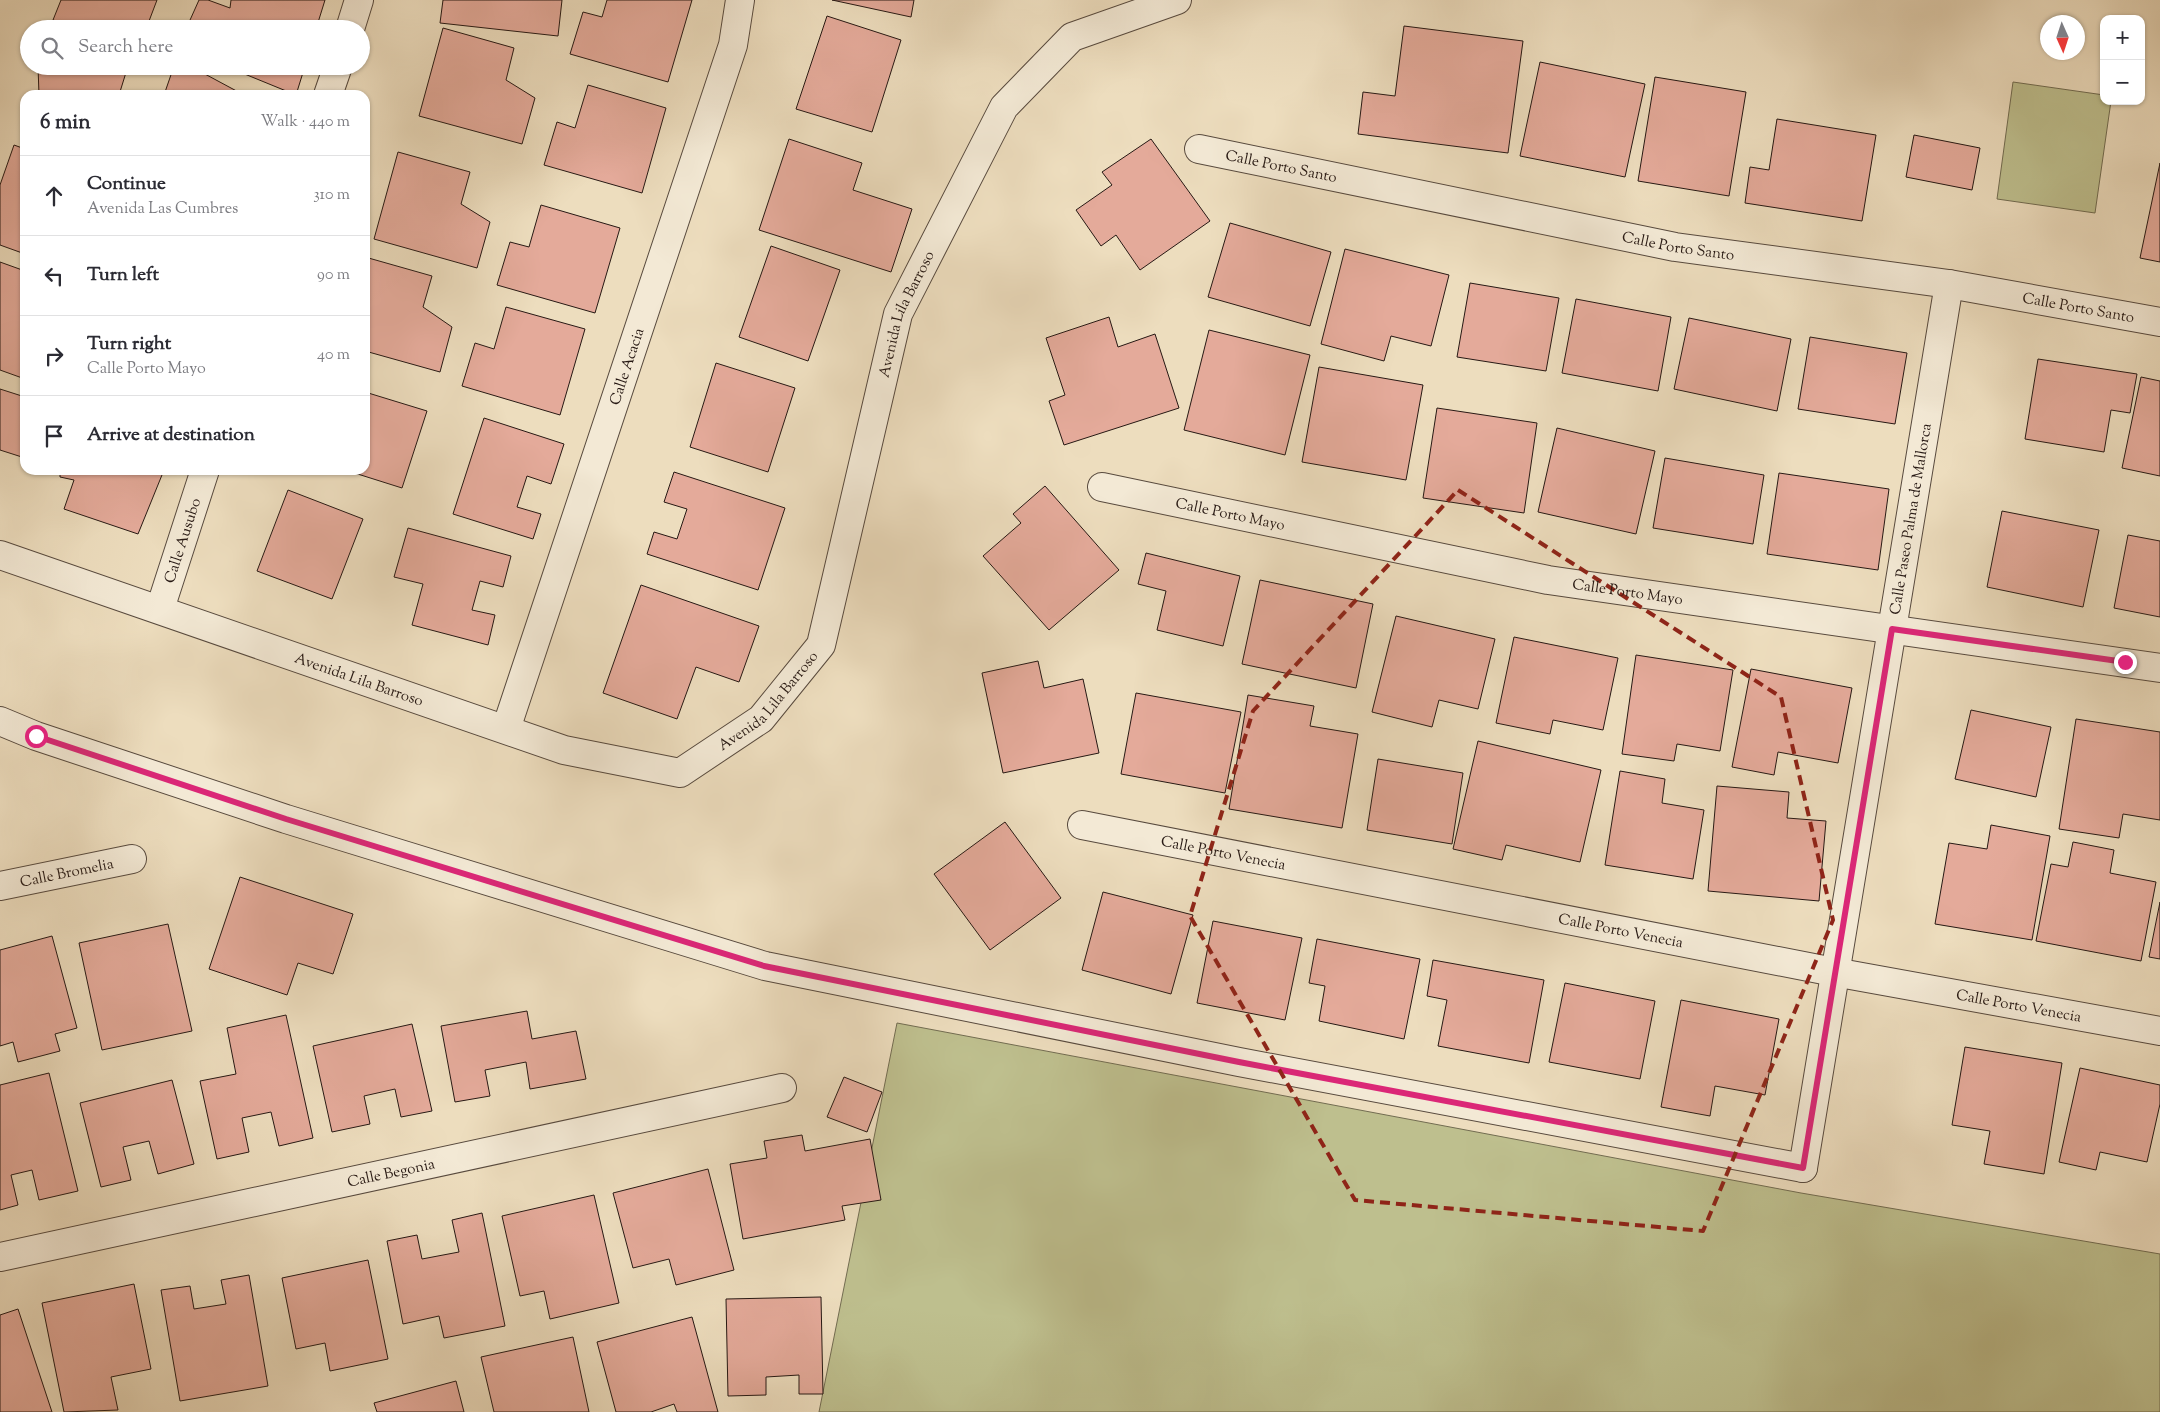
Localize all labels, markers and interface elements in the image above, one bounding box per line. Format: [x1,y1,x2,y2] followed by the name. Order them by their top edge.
[2040,15,2085,60] north arrow
[2100,15,2145,105] map controls
[2100,15,2145,60] button: +
[20,20,370,75] search box
[38,34,66,62] icon: search
[78,34,173,61] text: Search here
[2100,60,2145,105] button: −
[40,108,91,138] text: 6 min
[261,111,350,134] text: Walk · 440 m
[1223,146,1339,189] street label: Calle Porto Santo
[87,171,166,198] text: Continue
[40,182,68,210] icon: ahead
[313,184,350,207] text: 310 m
[87,198,238,221] text: Avenida Las Cumbres
[1620,227,1735,267] street label: Calle Porto Santo
[875,248,941,380] street label: Avenida Lila Barroso
[40,262,68,290] icon: left
[87,262,159,289] text: Turn left
[317,264,350,287] text: 90 m
[2020,288,2136,329] street label: Calle Porto Santo
[605,325,650,408] street label: Calle Acacia
[87,331,171,358] text: Turn right
[40,342,68,370] icon: right
[317,344,350,367] text: 40 m
[87,358,206,381] text: Calle Porto Mayo
[40,422,68,450] icon: arrive
[87,422,255,449] text: Arrive at destination
[1886,422,1938,616] street label: Calle Paseo Palma de Mallorca
[1173,494,1287,537] street label: Calle Porto Mayo
[160,496,207,586] street label: Calle Ausubo
[1571,575,1684,611] street label: Calle Porto Mayo
[715,647,824,757] street label: Avenida Lila Barroso
[291,649,426,713] street label: Avenida Lila Barroso
[2114,651,2137,674] route end
[25,725,48,748] route start
[1159,832,1287,877] street label: Calle Porto Venecia
[18,854,116,894] street label: Calle Bromelia
[1556,909,1685,954] street label: Calle Porto Venecia
[1954,985,2083,1029] street label: Calle Porto Venecia
[345,1154,437,1194] street label: Calle Begonia

